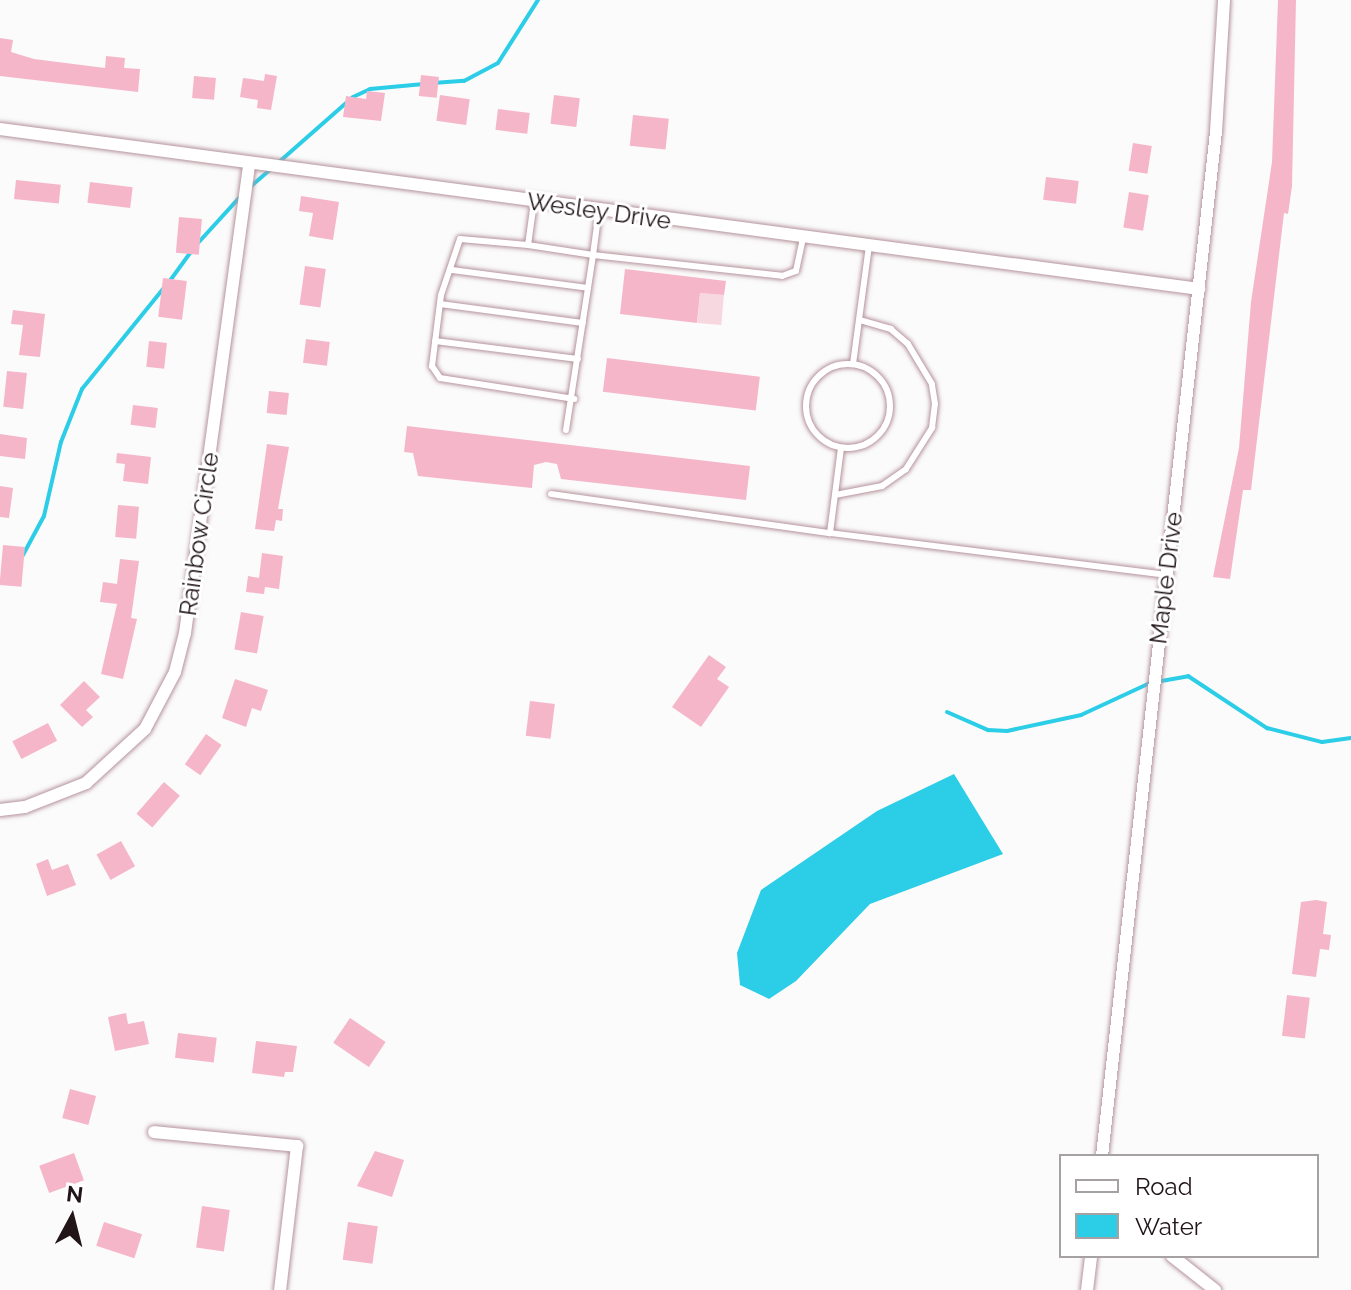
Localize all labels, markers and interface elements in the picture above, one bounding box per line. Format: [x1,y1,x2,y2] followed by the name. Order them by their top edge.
[525,187,673,235] street label: Wesley Drive
[173,450,225,618] street label: Rainbow Circle
[1144,510,1188,646] street label: Maple Drive
[1059,1154,1319,1258] legend
[1135,1172,1193,1201] text: Road
[32,1178,112,1258] north arrow
[65,1180,85,1208] text: N
[1135,1212,1202,1241] text: Water

